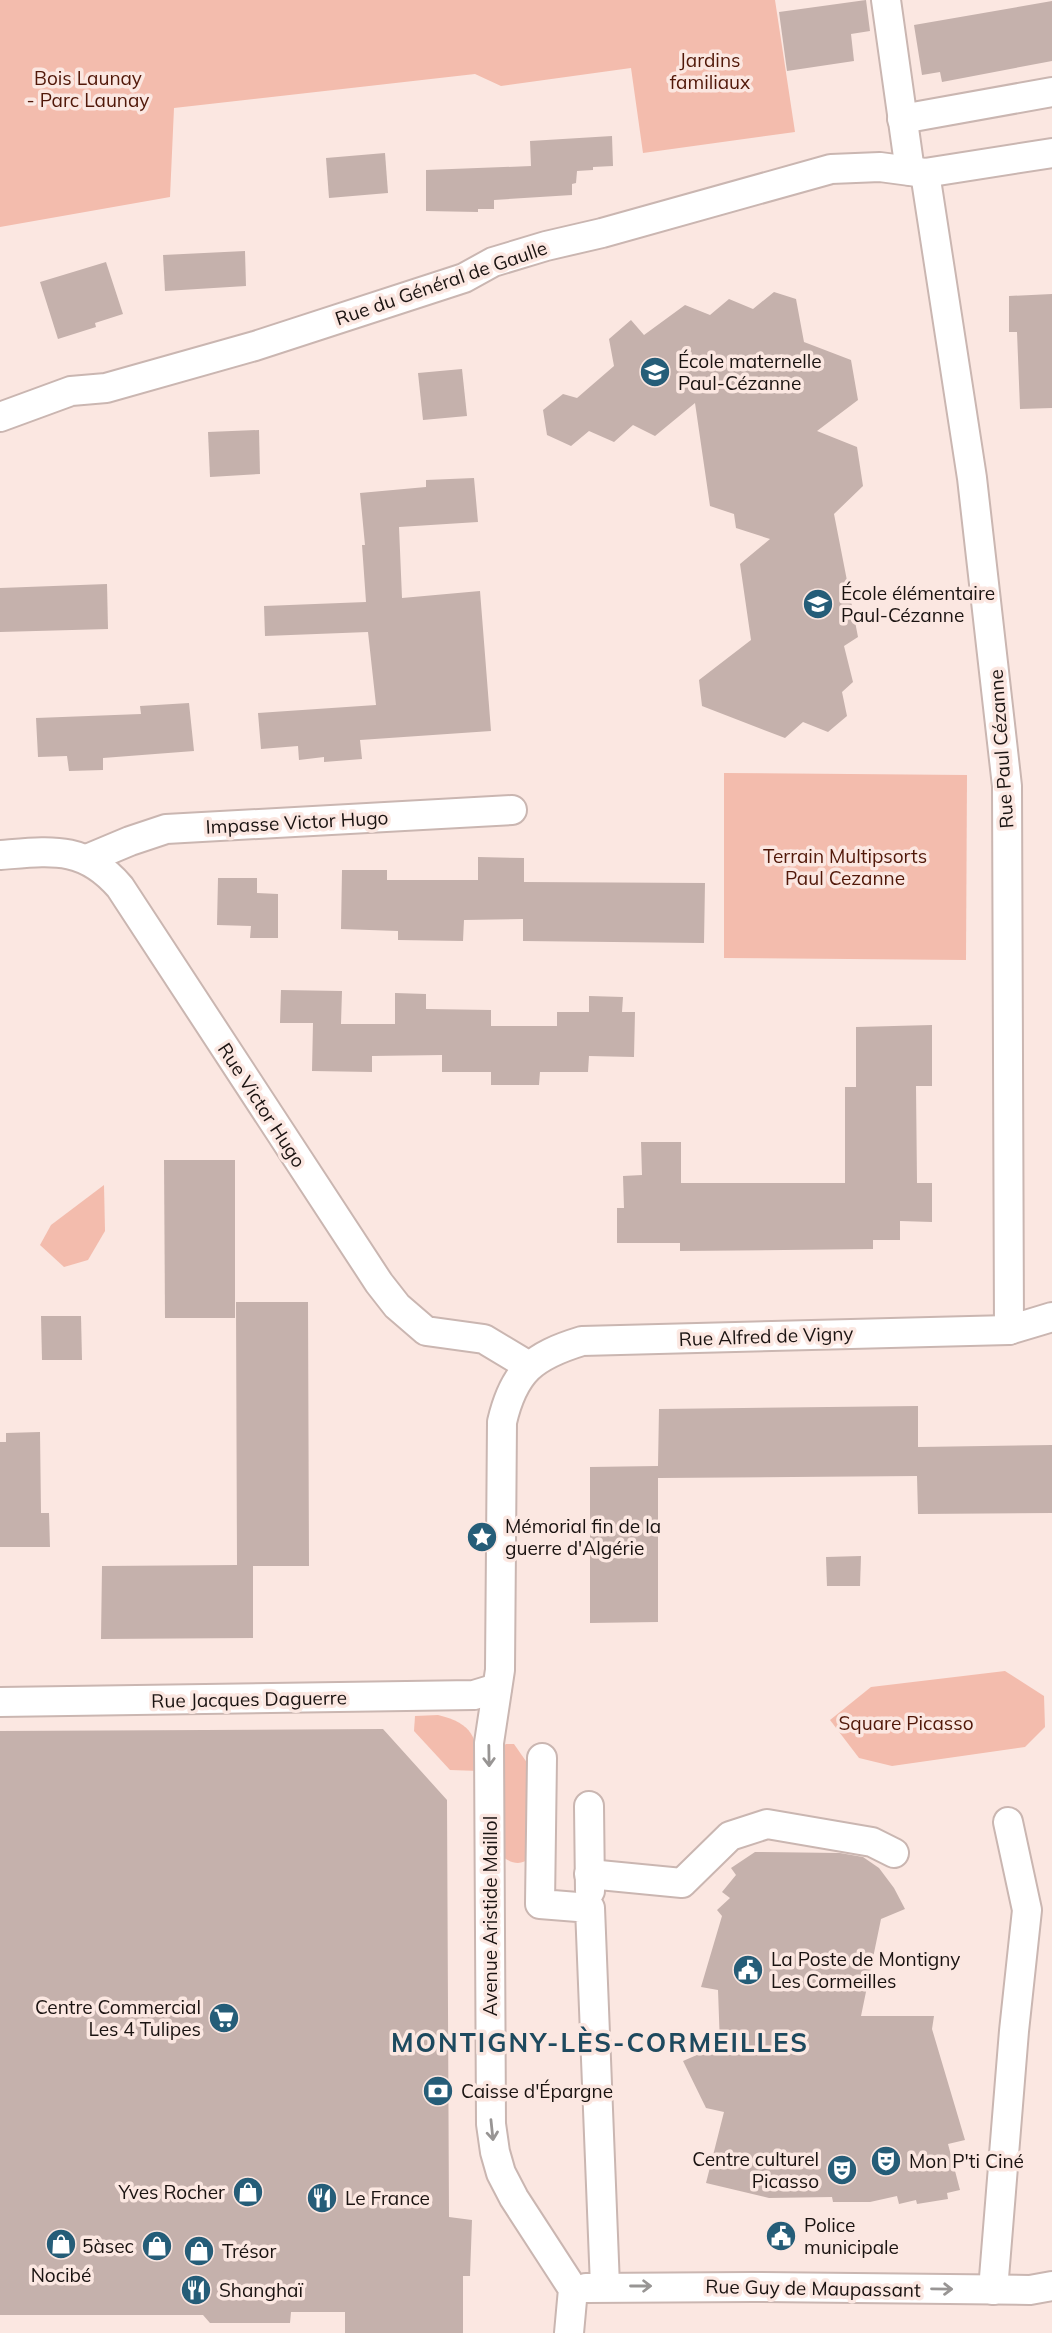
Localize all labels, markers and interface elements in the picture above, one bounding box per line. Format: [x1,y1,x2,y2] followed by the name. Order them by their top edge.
[670,48,750,94] park label: Jardins familiaux
[27,66,149,112] park label: Bois Launay - Parc Launay
[332,235,550,331] street label: Rue du Général de Gaulle
[678,349,822,395] place label: École maternelle Paul-Cézanne
[638,355,672,389] school or university icon: École maternelle Paul-Cézanne
[841,581,995,627] place label: École élémentaire Paul-Cézanne
[801,587,835,621] school or university icon: École élémentaire Paul-Cézanne
[983,669,1019,829] street label: Rue Paul Cézanne
[205,805,389,839] street label: Impasse Victor Hugo
[763,844,927,890] park label: Terrain Multipsorts Paul Cezanne
[213,1038,311,1172] street label: Rue Victor Hugo
[678,1321,854,1351] street label: Rue Alfred de Vigny
[505,1514,661,1560] place label: Mémorial fin de la guerre d'Algérie
[465,1520,499,1554] place icon: Mémorial fin de la guerre d'Algérie
[151,1685,347,1713] street label: Rue Jacques Daguerre
[839,1711,974,1735] park label: Square Picasso
[483,1744,496,1767] one-way arrow
[478,1816,502,2016] street label: Avenue Aristide Maillol
[771,1947,960,1993] place label: La Poste de Montigny Les Cormeilles
[731,1953,765,1987] public building icon: La Poste de Montigny Les Cormeilles
[35,1995,201,2041] place label: Centre Commercial Les 4 Tulipes
[207,2001,241,2035] supermarket icon: Centre Commercial Les 4 Tulipes
[391,2026,809,2059] district label: MONTIGNY-LÈS-CORMEILLES
[421,2074,455,2108] bank icon: Caisse d'Épargne
[461,2079,613,2103] place label: Caisse d'Épargne
[486,2118,499,2141] one-way arrow
[869,2144,903,2178] theatre icon: Mon P'ti Ciné
[692,2147,819,2193] place label: Centre culturel Picasso
[909,2149,1024,2173] place label: Mon P'ti Ciné
[825,2153,859,2187] theatre icon: Centre culturel Picasso
[231,2175,265,2209] shop icon: Yves Rocher
[118,2180,225,2204] place label: Yves Rocher
[305,2181,339,2215] restaurant icon: Le France
[345,2186,430,2210] place label: Le France
[804,2213,899,2259] place label: Police municipale
[764,2219,798,2253] public building icon: Police municipale
[44,2227,78,2261] shop icon: Nocibé
[140,2229,174,2263] shop icon: 5àsec
[82,2234,134,2258] place label: 5àsec
[182,2234,216,2268] shop icon: Trésor
[222,2239,276,2263] place label: Trésor
[31,2263,91,2287] place label: Nocibé
[179,2273,213,2307] restaurant icon: Shanghaï
[705,2274,921,2302] street label: Rue Guy de Maupassant
[219,2278,303,2302] place label: Shanghaï
[630,2279,653,2293] one-way arrow
[931,2282,954,2296] one-way arrow

